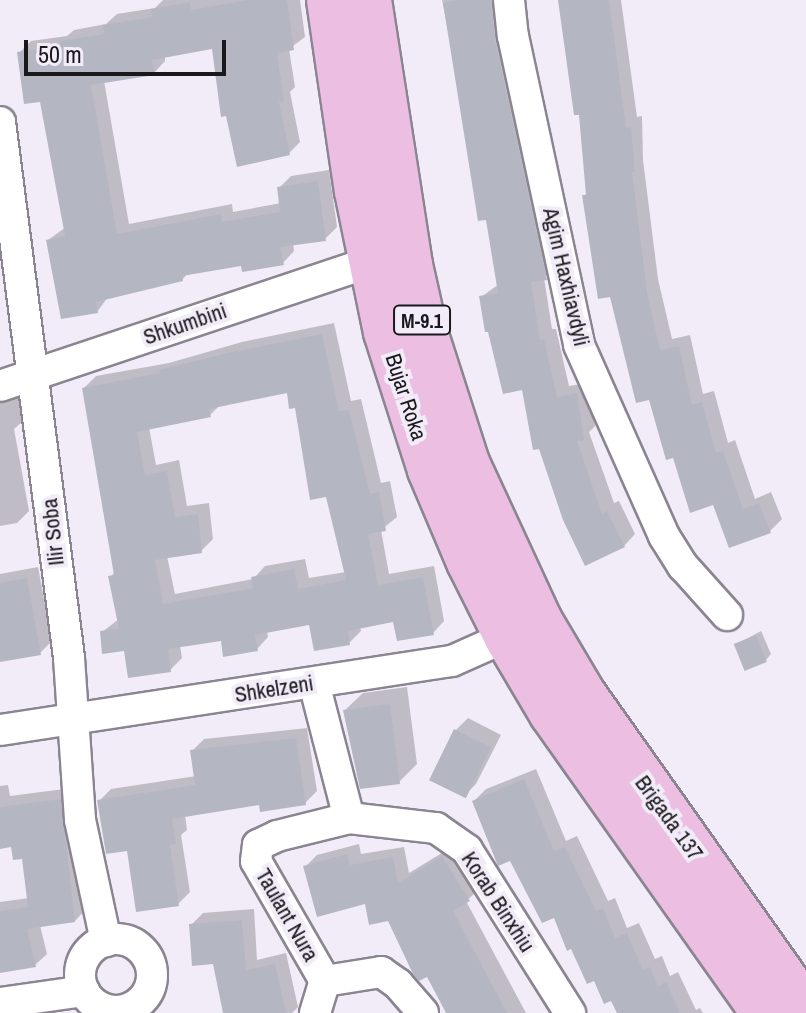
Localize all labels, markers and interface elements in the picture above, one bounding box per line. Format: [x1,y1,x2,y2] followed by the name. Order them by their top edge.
[28,24,230,74] scale bar
[38,38,82,70] text: 50 m
[537,205,595,349] street label: Agim Haxhiavdyli
[140,297,230,351] street label: Shkumbini
[392,304,452,336] road number: M-9.1
[380,350,432,444] street label: Bujar Roka
[36,497,70,567] street label: Ilir Soba
[233,670,315,708] street label: Shkelzeni
[629,770,709,866] street label: Brigada 137
[456,847,540,957] street label: Korab Binxhiu
[250,864,324,966] street label: Taulant Nura

